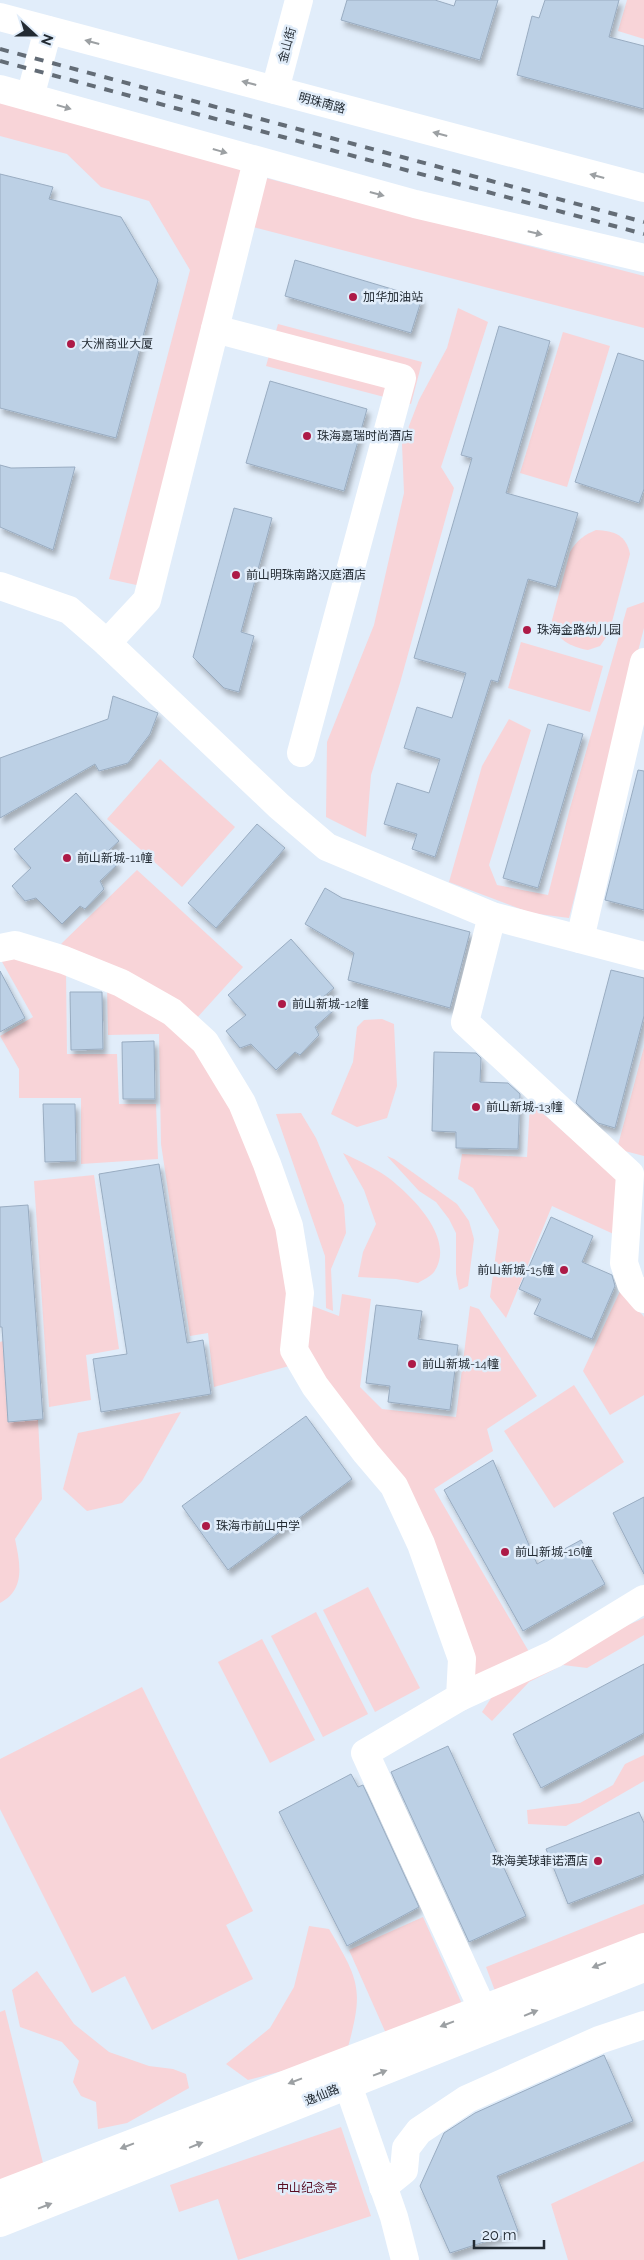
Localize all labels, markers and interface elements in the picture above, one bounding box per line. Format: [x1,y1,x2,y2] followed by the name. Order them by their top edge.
[10,10,60,60] north arrow
[276,26,298,64] street label: 金山街
[38,32,57,48] text: N
[84,37,99,45] one-way arrow
[241,79,256,87] one-way arrow
[297,90,347,116] street label: 明珠南路
[56,103,71,111] one-way arrow
[432,130,447,138] one-way arrow
[213,147,228,155] one-way arrow
[589,172,604,180] one-way arrow
[370,190,385,198] one-way arrow
[527,229,542,237] one-way arrow
[363,290,423,304] place label: 加华加油站
[347,291,359,303] marker: 加华加油站
[81,337,153,351] place label: 大洲商业大厦
[65,338,77,350] marker: 大洲商业大厦
[317,429,413,443] place label: 珠海嘉瑞时尚酒店
[301,430,313,442] marker: 珠海嘉瑞时尚酒店
[246,568,366,582] place label: 前山明珠南路汉庭酒店
[230,569,242,581] marker: 前山明珠南路汉庭酒店
[537,623,621,637] place label: 珠海金路幼儿园
[521,624,533,636] marker: 珠海金路幼儿园
[77,851,152,865] place label: 前山新城-11幢
[61,852,73,864] marker: 前山新城-11幢
[292,997,368,1011] place label: 前山新城-12幢
[276,998,288,1010] marker: 前山新城-12幢
[486,1100,563,1114] place label: 前山新城-13幢
[470,1101,482,1113] marker: 前山新城-13幢
[477,1263,554,1277] place label: 前山新城-15幢
[558,1264,570,1276] marker: 前山新城-15幢
[422,1357,499,1371] place label: 前山新城-14幢
[406,1358,418,1370] marker: 前山新城-14幢
[216,1519,300,1533] place label: 珠海市前山中学
[200,1520,212,1532] marker: 珠海市前山中学
[515,1545,592,1559] place label: 前山新城-16幢
[499,1546,511,1558] marker: 前山新城-16幢
[492,1854,588,1868] place label: 珠海美球菲诺酒店
[592,1855,604,1867] marker: 珠海美球菲诺酒店
[591,1962,606,1969] one-way arrow
[524,2009,538,2017] one-way arrow
[439,2020,454,2028] one-way arrow
[373,2069,388,2077] one-way arrow
[288,2078,302,2086] one-way arrow
[303,2082,341,2108] street label: 逸仙路
[189,2141,204,2149] one-way arrow
[119,2142,134,2150] one-way arrow
[277,2181,337,2195] park label: 中山纪念亭
[38,2201,53,2209] one-way arrow
[474,2218,544,2250] scale bar
[482,2226,517,2244] text: 20 m

